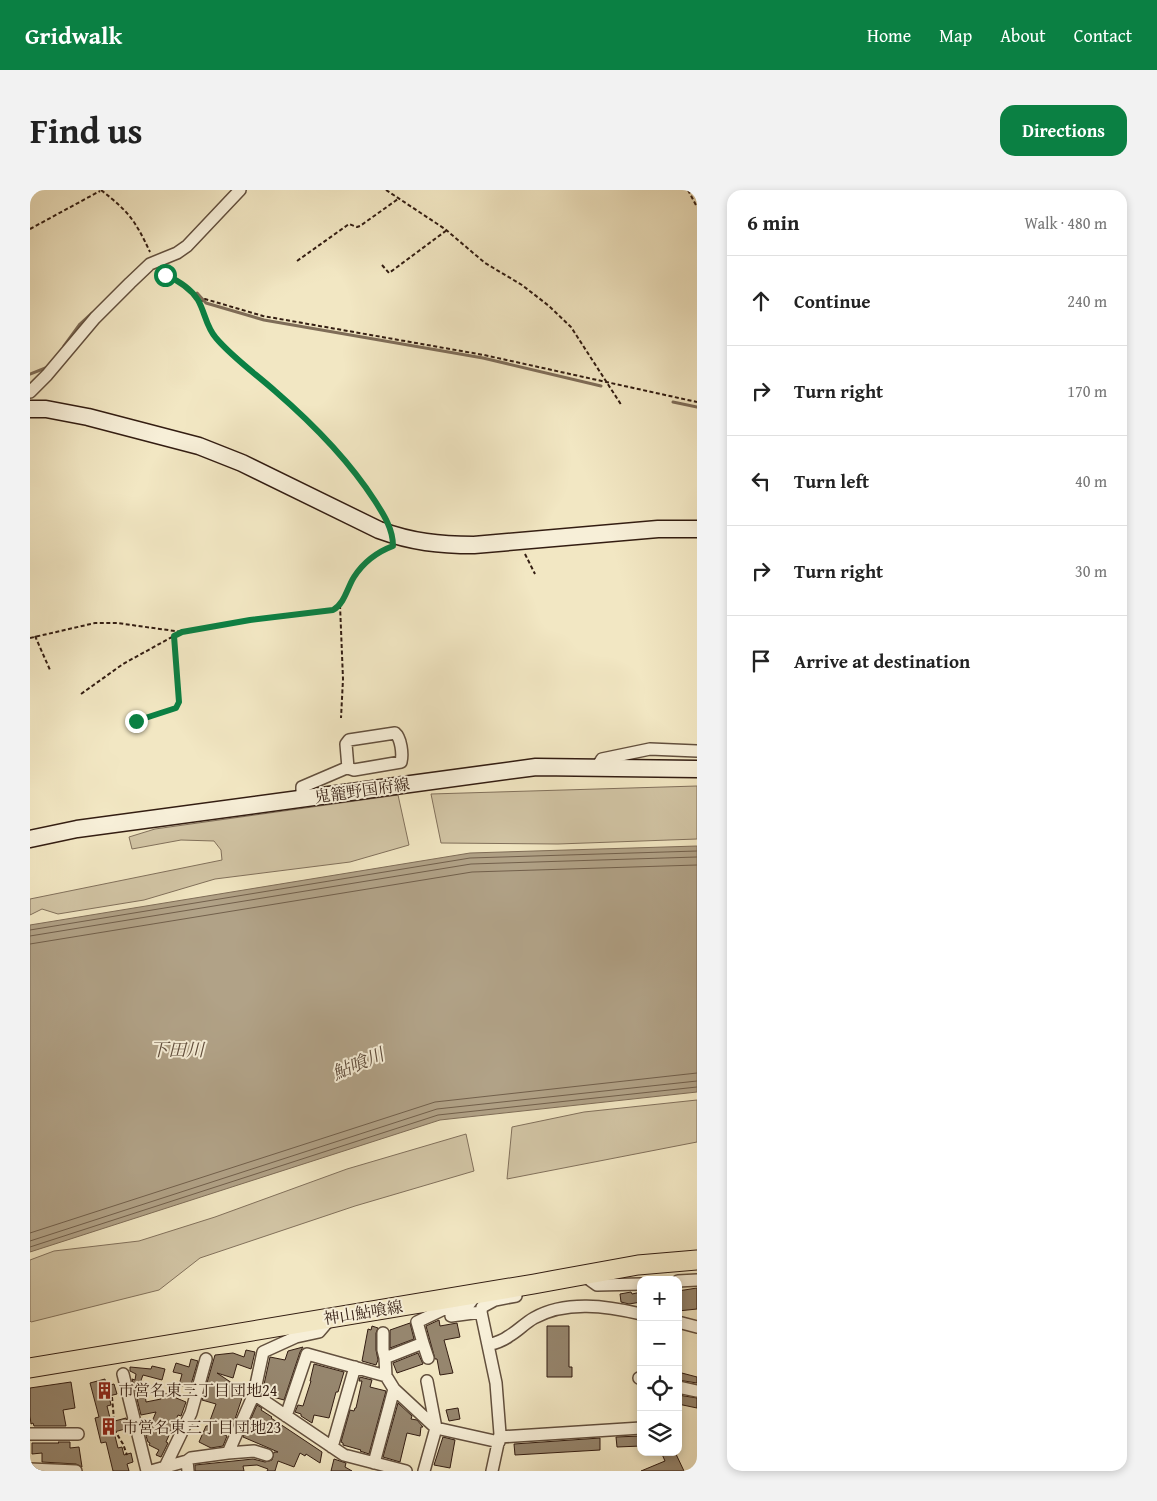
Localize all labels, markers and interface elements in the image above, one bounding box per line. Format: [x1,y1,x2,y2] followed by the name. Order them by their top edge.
[25,18,122,53] text: Gridwalk
[867,22,911,49] text: Home
[939,22,972,49] text: Map
[1000,22,1046,49] text: About
[1074,22,1132,49] text: Contact
[30,105,143,156] text: Find us
[1000,105,1127,156] button: Directions
[747,207,799,238] text: 6 min
[1024,211,1107,235] text: Walk · 480 m
[154,264,177,287] route start
[747,287,775,315] icon: ahead
[794,287,871,315] text: Continue
[1067,289,1107,313] text: 240 m
[747,377,775,405] icon: right
[794,377,883,405] text: Turn right
[1067,379,1107,403] text: 170 m
[747,467,775,495] icon: left
[794,467,869,495] text: Turn left
[1075,469,1107,493] text: 40 m
[747,557,775,585] icon: right
[794,557,883,585] text: Turn right
[1075,559,1107,583] text: 30 m
[747,647,775,675] icon: arrive
[794,647,970,675] text: Arrive at destination
[125,710,148,733] route end
[313,771,411,809] street label: 鬼籠野国府線
[150,1036,206,1063] water label: 下田川
[328,1040,390,1087] water label: 鮎喰川
[637,1276,682,1456] map controls
[637,1276,682,1321] button: +
[322,1294,404,1330] street label: 神山鮎喰線
[637,1321,682,1366] button: −
[637,1366,682,1411] button: locate
[118,1378,278,1402] place label: 市営名東三丁目団地24
[94,1380,114,1400] building icon: 市営名東三丁目団地24
[637,1411,682,1456] button: layers
[122,1415,281,1439] place label: 市営名東三丁目団地23
[98,1417,118,1437] building icon: 市営名東三丁目団地23

